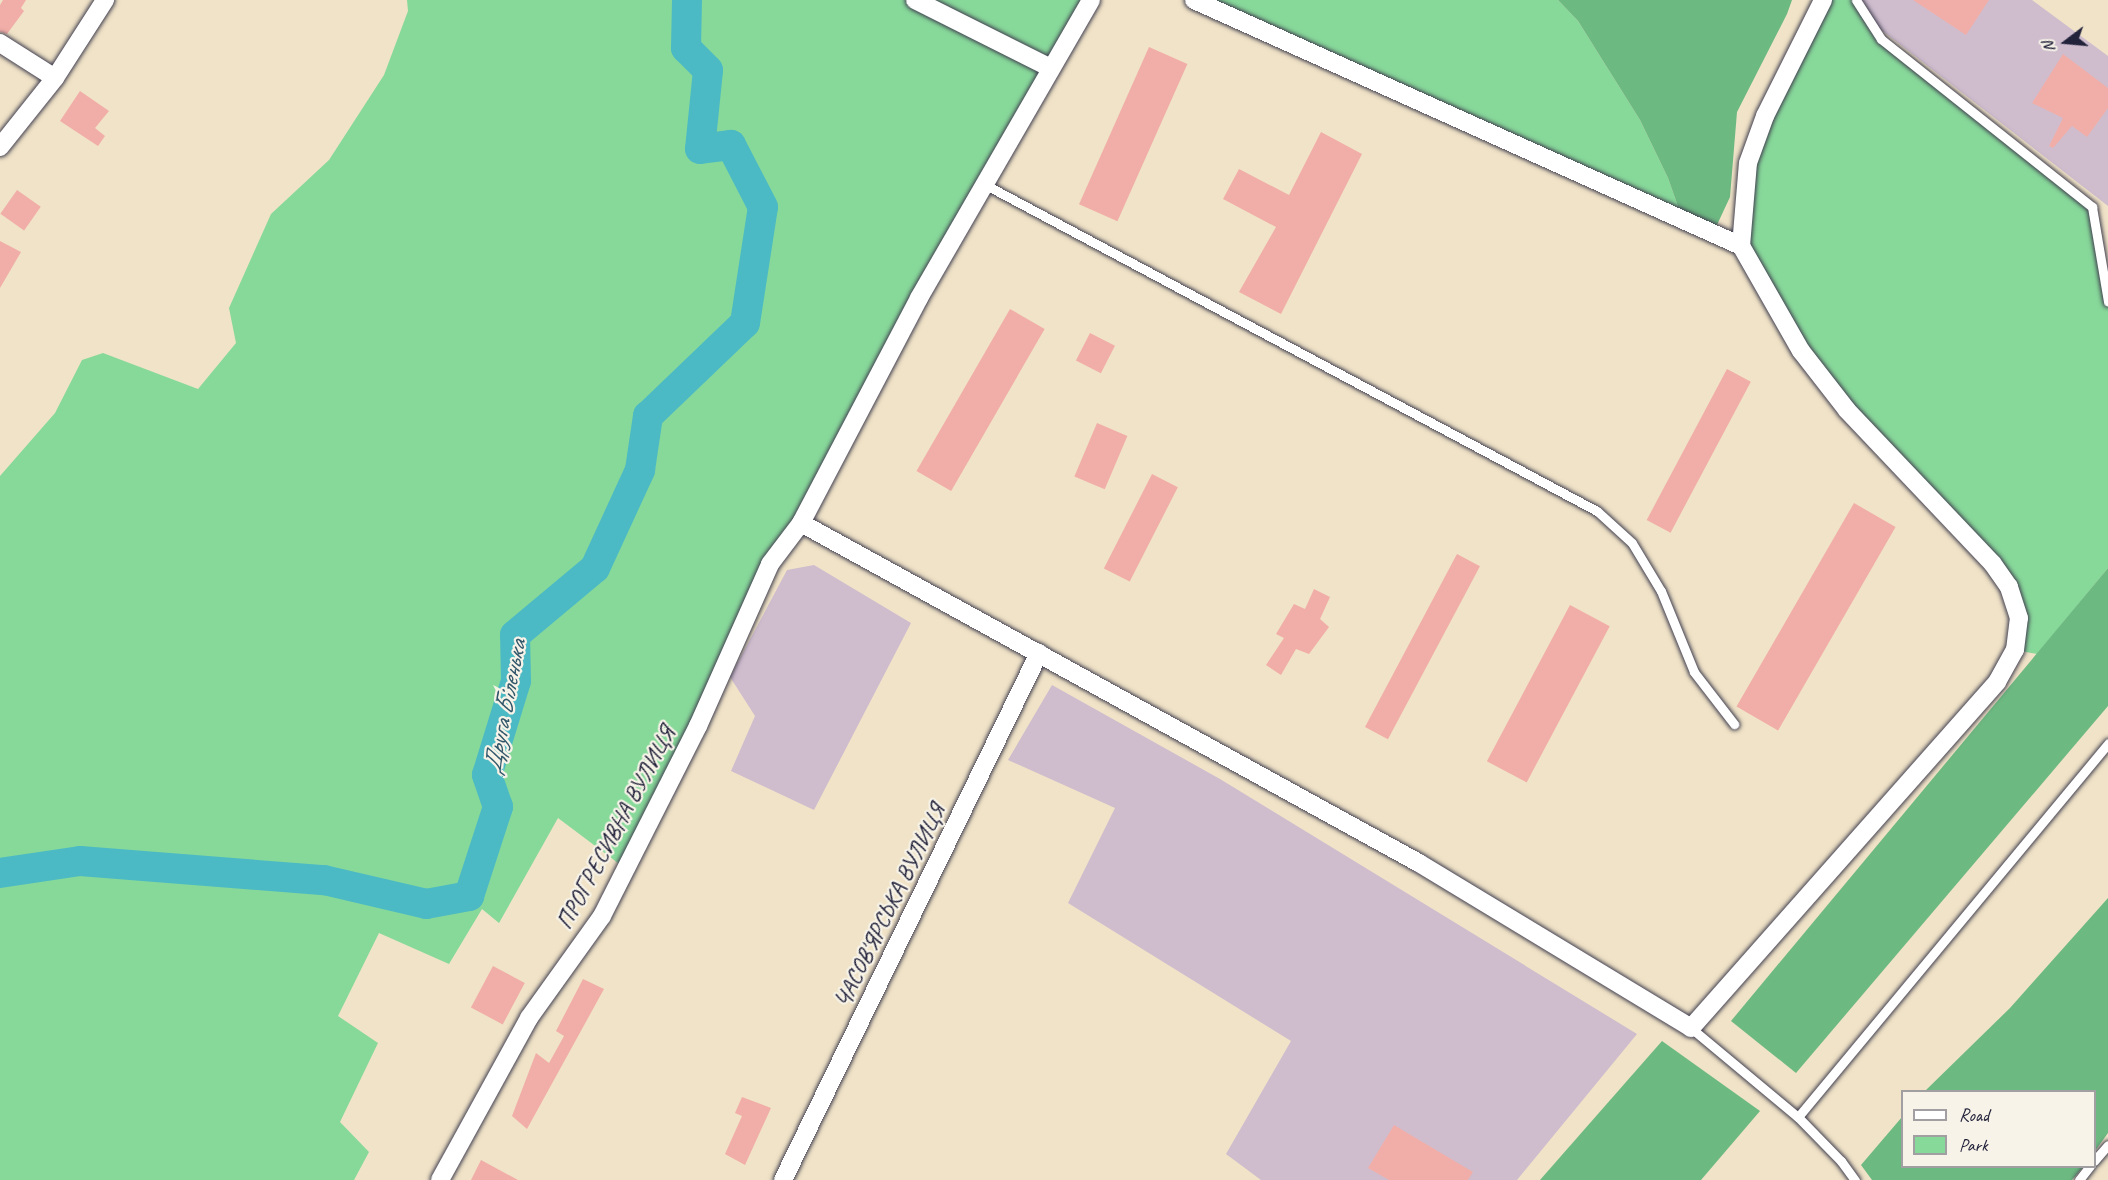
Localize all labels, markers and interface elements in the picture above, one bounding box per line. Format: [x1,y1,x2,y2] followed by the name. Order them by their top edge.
[2036,12,2096,72] north arrow
[2038,39,2060,54] text: N
[477,638,533,776] water label: Друга Біленька
[551,722,681,934] street label: ПРОГРЕСИВНА ВУЛИЦЯ
[829,800,951,1012] street label: ЧАСОВ'ЯРСЬКА ВУЛИЦЯ
[1901,1090,2096,1168] legend
[1959,1104,1989,1126] text: Road
[1959,1134,1988,1156] text: Park

